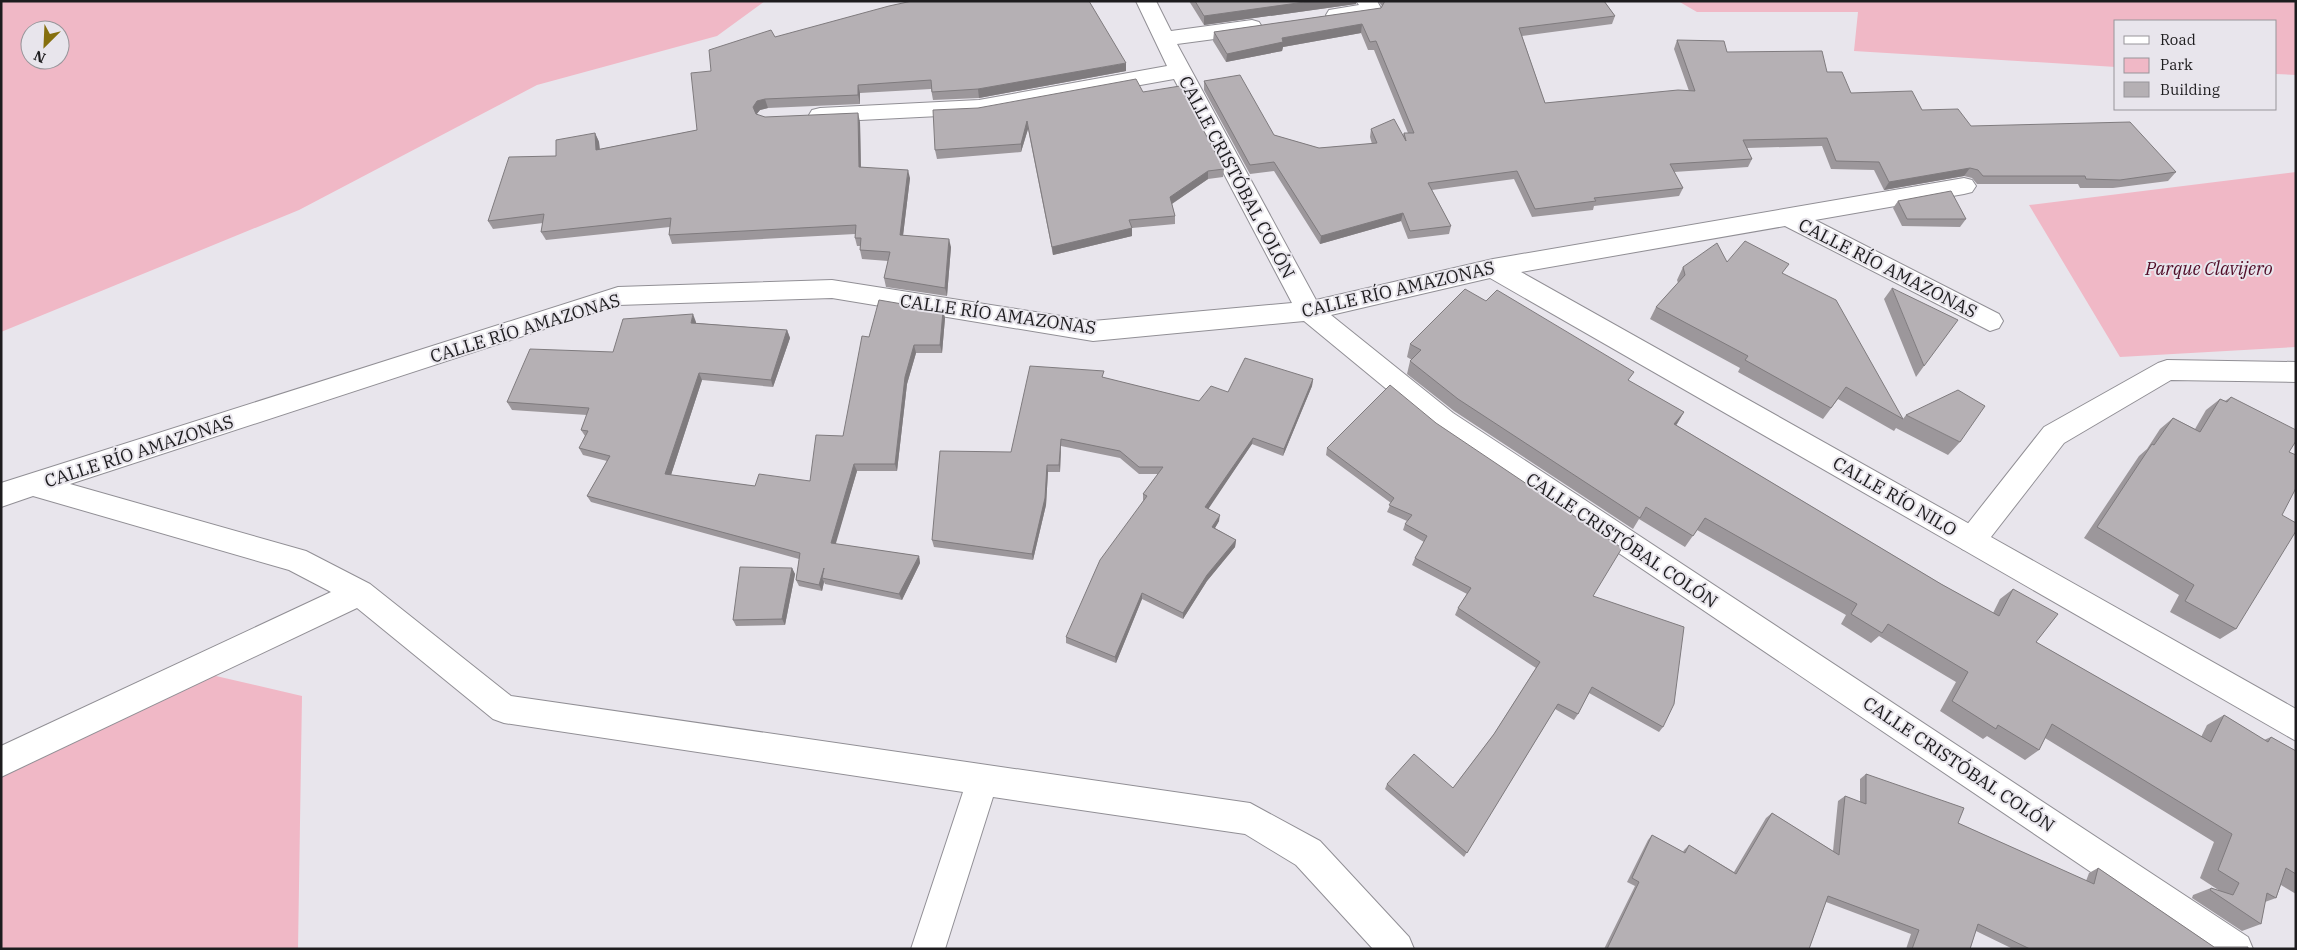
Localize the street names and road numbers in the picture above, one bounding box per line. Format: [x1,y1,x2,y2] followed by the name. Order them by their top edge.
[1174,72,1300,282] street label: CALLE CRISTÓBAL COLÓN
[1795,213,1981,323] street label: CALLE RÍO AMAZONAS
[1299,256,1497,322] street label: CALLE RÍO AMAZONAS
[427,288,623,368] street label: CALLE RÍO AMAZONAS
[899,289,1097,339] street label: CALLE RÍO AMAZONAS
[42,410,236,492] street label: CALLE RÍO AMAZONAS
[1829,451,1961,541] street label: CALLE RÍO NILO
[1522,467,1722,613] street label: CALLE CRISTÓBAL COLÓN
[1859,691,2059,837] street label: CALLE CRISTÓBAL COLÓN

